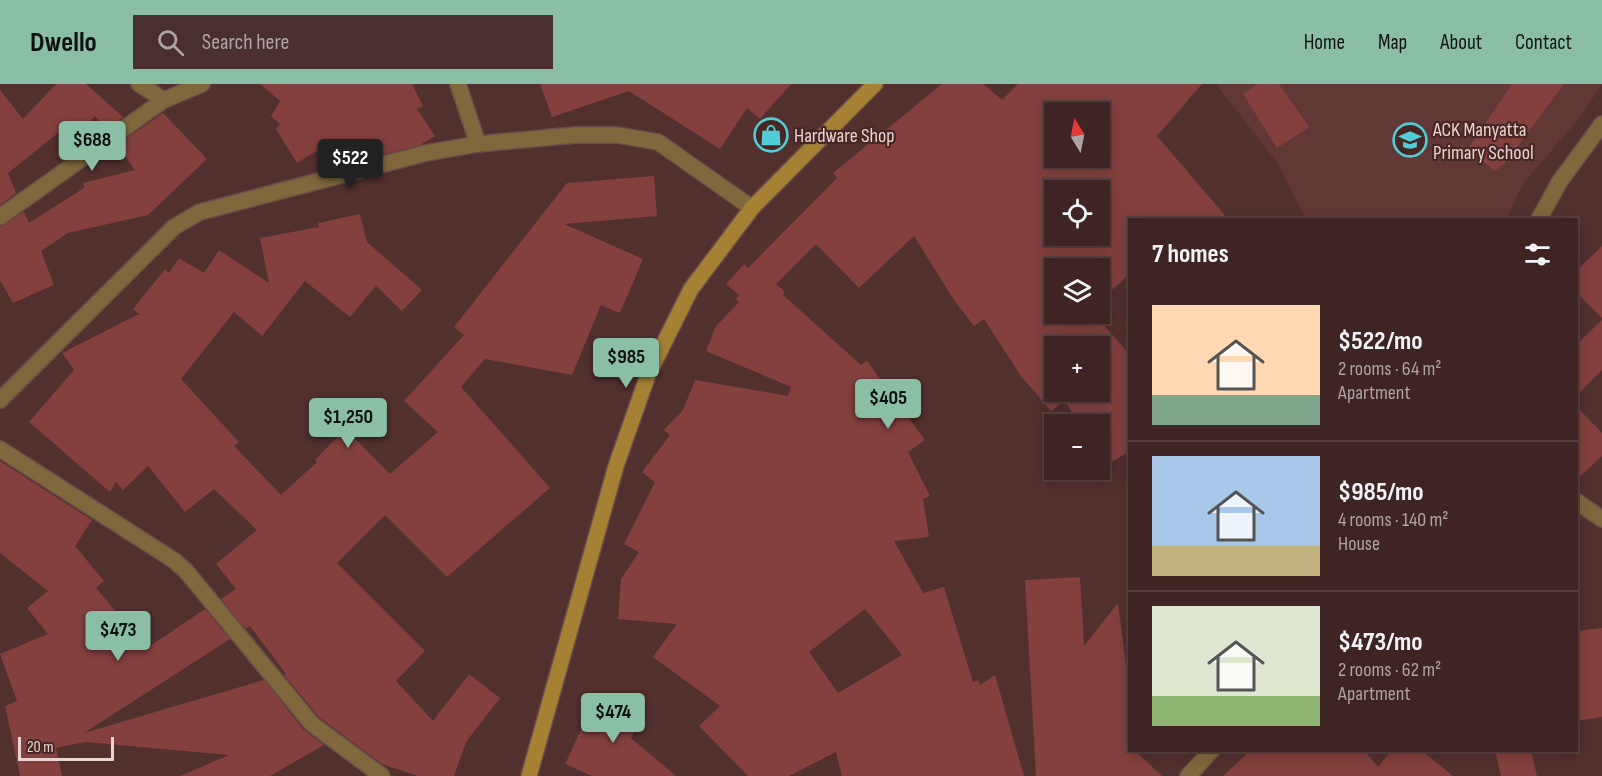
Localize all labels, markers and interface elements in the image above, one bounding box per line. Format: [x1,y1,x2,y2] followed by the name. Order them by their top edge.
[133,15,553,69] search box
[30,26,97,59] text: Dwello
[154,26,187,59] icon: search
[202,29,289,56] text: Search here
[1304,30,1345,55] text: Home
[1378,30,1407,55] text: Map
[1440,30,1482,55] text: About
[1515,30,1572,55] text: Contact
[1044,102,1110,168] north arrow
[1044,102,1110,480] map controls
[753,117,789,153] shop icon: Hardware Shop
[1432,118,1534,165] place label: ACK Manyatta Primary School
[56,121,128,172] pin: $688
[1392,122,1428,158] school or university icon: ACK Manyatta Primary School
[794,124,895,148] place label: Hardware Shop
[73,128,111,152] text: $688
[314,139,386,190] pin: $522
[332,146,368,170] text: $522
[1044,180,1110,246] button: locate
[1521,238,1554,271] icon: filters
[1152,239,1229,270] text: 7 homes
[1044,258,1110,324] button: layers
[1338,326,1422,357] text: $522/mo
[1200,329,1272,401] icon: home
[1044,336,1110,402] button: +
[590,338,662,389] pin: $985
[607,345,645,369] text: $985
[1338,357,1442,381] text: 2 rooms · 64 m²
[852,379,924,430] pin: $405
[1338,381,1411,405] text: Apartment
[869,386,907,410] text: $405
[299,398,397,449] pin: $1,250
[323,405,373,429] text: $1,250
[1044,414,1110,480] button: −
[1338,477,1424,508] text: $985/mo
[1200,480,1272,552] icon: home
[1338,508,1448,532] text: 4 rooms · 140 m²
[1338,532,1380,556] text: House
[82,611,154,662] pin: $473
[100,618,136,642] text: $473
[1338,627,1422,658] text: $473/mo
[1200,630,1272,702] icon: home
[1338,658,1441,682] text: 2 rooms · 62 m²
[1338,682,1411,706] text: Apartment
[577,693,649,744] pin: $474
[595,700,631,724] text: $474
[18,734,114,762] scale bar
[27,738,54,757] text: 20 m

